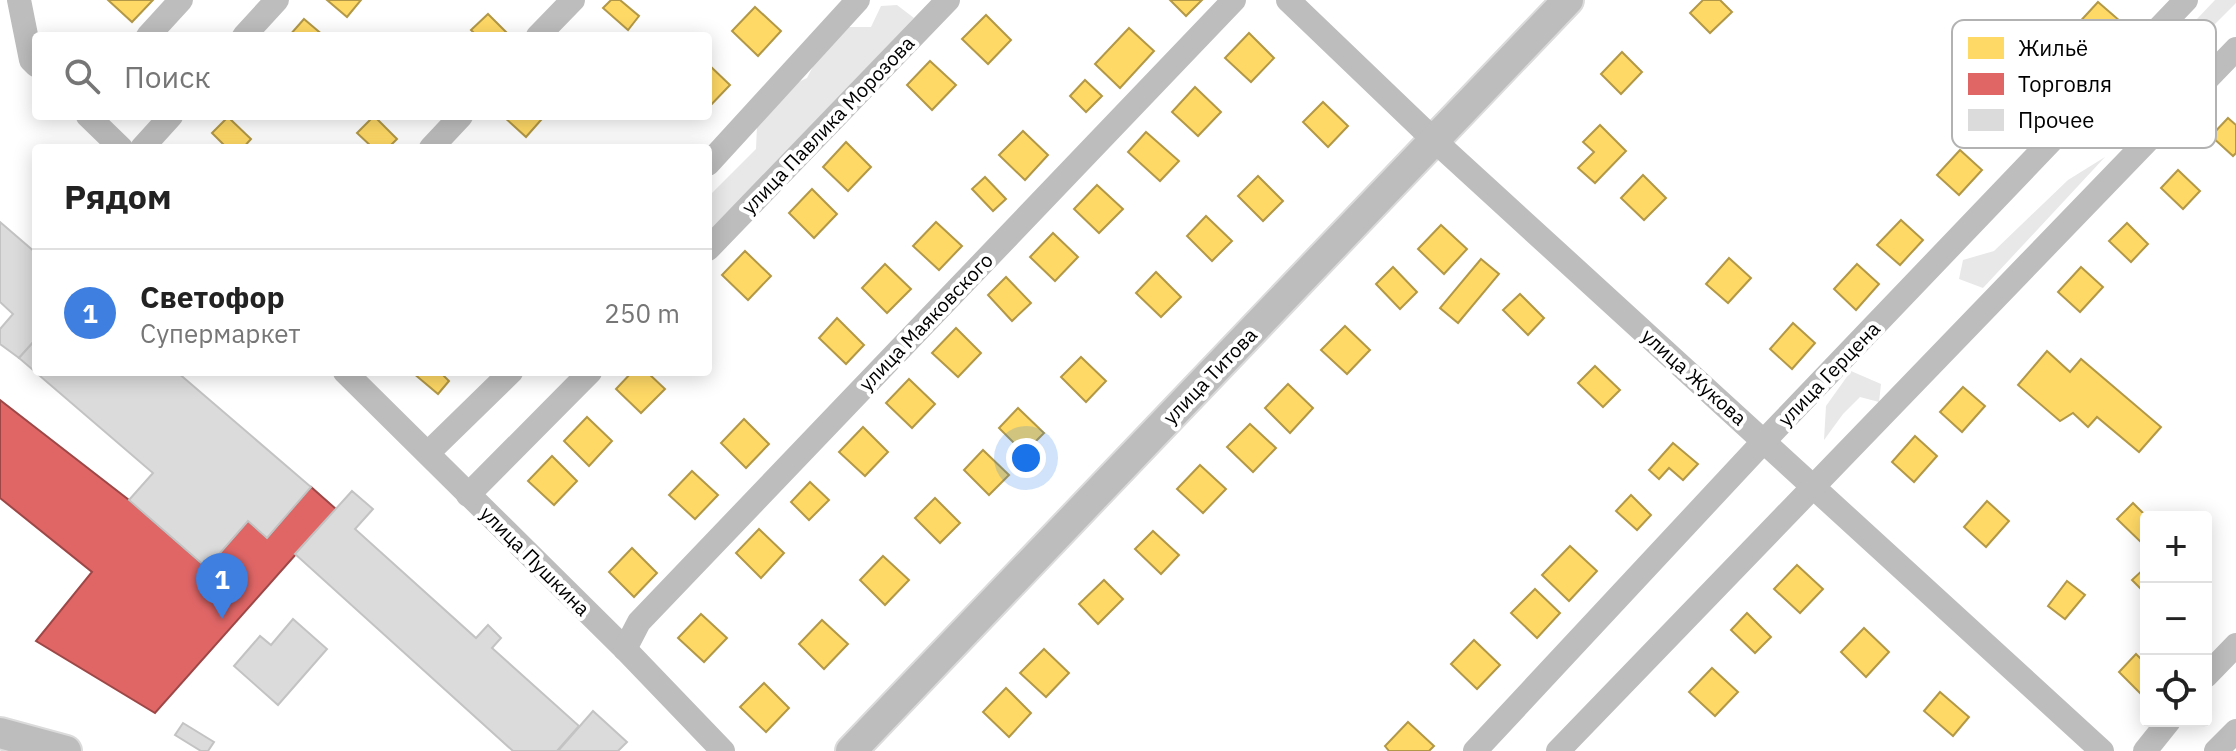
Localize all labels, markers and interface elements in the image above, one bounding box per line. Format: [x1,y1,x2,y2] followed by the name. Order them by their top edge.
[1952,20,2216,148] legend
[735,29,920,220] street label: улица Павлика Морозова
[32,32,712,120] search box
[2018,33,2088,62] text: Жильё
[60,54,104,98] icon: search
[124,57,211,96] text: Поиск
[2018,69,2112,98] text: Торговля
[2018,105,2094,134] text: Прочее
[64,174,172,218] text: Рядом
[853,247,999,397] street label: улица Маяковского
[140,277,285,316] text: Светофор
[82,296,98,330] text: 1
[604,296,680,330] text: 250 m
[1772,315,1886,432] street label: улица Герцена
[140,316,301,350] text: Супермаркет
[1157,321,1263,430] street label: улица Титова
[1636,322,1753,431] street label: улица Жукова
[1006,438,1046,478] your location
[474,500,596,622] street label: улица Пушкина
[2140,511,2212,727] map controls
[2140,511,2212,583] button: +
[196,553,248,619] pin: 1
[2140,583,2212,655] button: −
[2140,655,2212,727] button: locate

